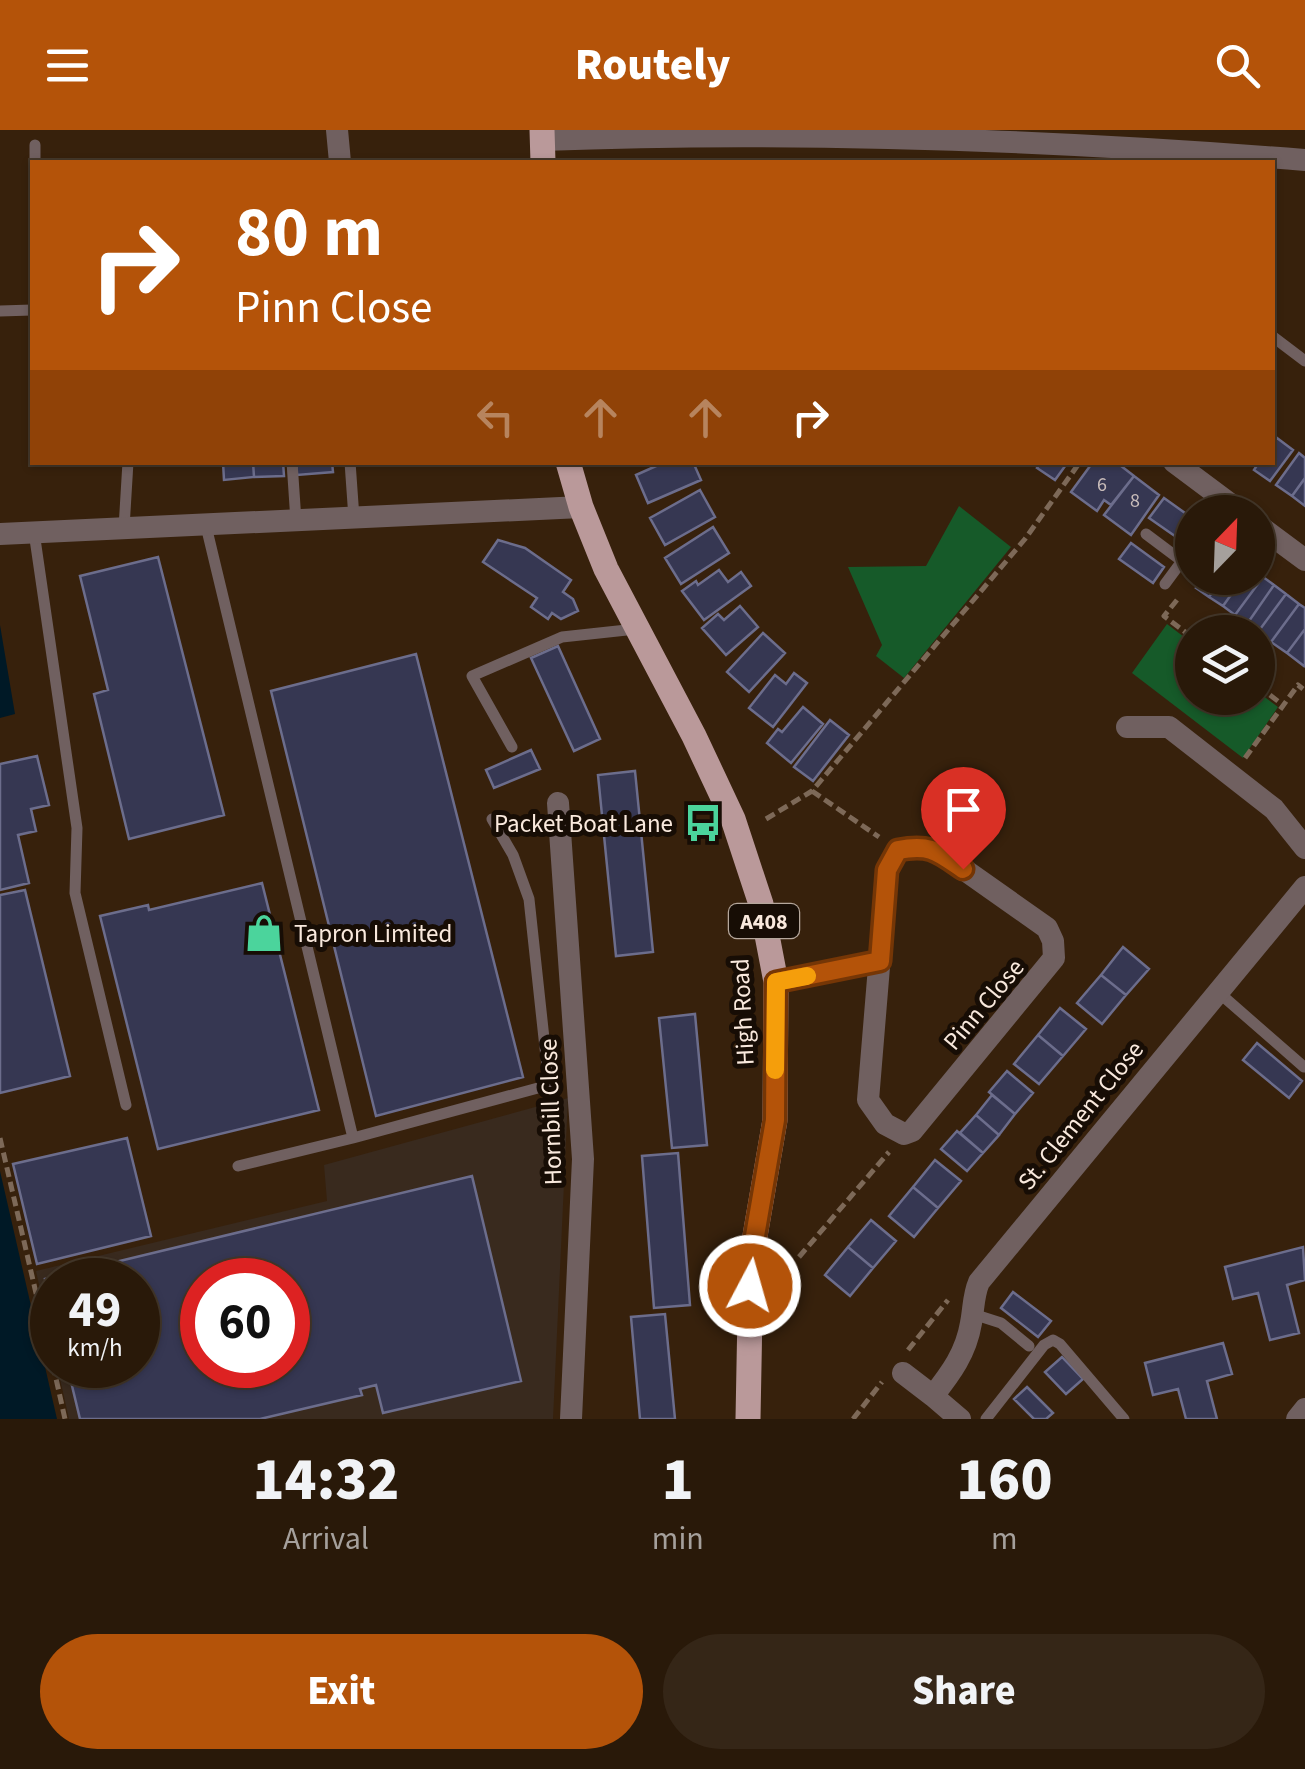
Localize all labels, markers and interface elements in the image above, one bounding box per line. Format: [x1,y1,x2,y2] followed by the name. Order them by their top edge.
[575,33,730,97] text: Routely
[40,38,95,93] icon: menu
[1210,38,1265,93] icon: search
[235,183,383,283] text: 80 m
[70,200,200,330] icon: right
[235,276,432,340] text: Pinn Close
[468,390,523,445] icon: left
[573,390,628,445] icon: ahead
[678,390,733,445] icon: ahead
[783,390,838,445] icon: right
[1097,471,1107,499] house number: 6
[1130,487,1140,515] house number: 8
[1175,495,1275,595] north arrow
[1175,495,1275,715] map controls
[1175,615,1275,715] button: layers
[921,767,1006,870] pin
[936,782,991,837] icon: arrive
[682,802,724,844] bus stop icon: Packet Boat Lane
[494,806,673,842] place label: Packet Boat Lane
[729,904,799,938] road number: A408
[243,912,285,954] shop icon: Tapron Limited
[294,916,452,952] place label: Tapron Limited
[935,951,1033,1058] street label: Pinn Close
[722,957,764,1066] street label: High Road
[1009,1033,1152,1198] street label: St. Clement Close
[530,1038,572,1186] street label: Hornbill Close
[698,1234,802,1338] position arrow
[180,1258,310,1388] speed limit sign: 60
[69,1275,121,1346] text: 49
[67,1330,123,1366] text: km/h
[253,1438,399,1523] text: 14:32
[662,1438,694,1523] text: 1
[956,1438,1052,1523] text: 160
[283,1516,369,1562] text: Arrival
[652,1516,704,1562] text: min
[991,1516,1018,1562] text: m
[40,1634,643,1749] button: Exit
[663,1634,1265,1749] button: Share

